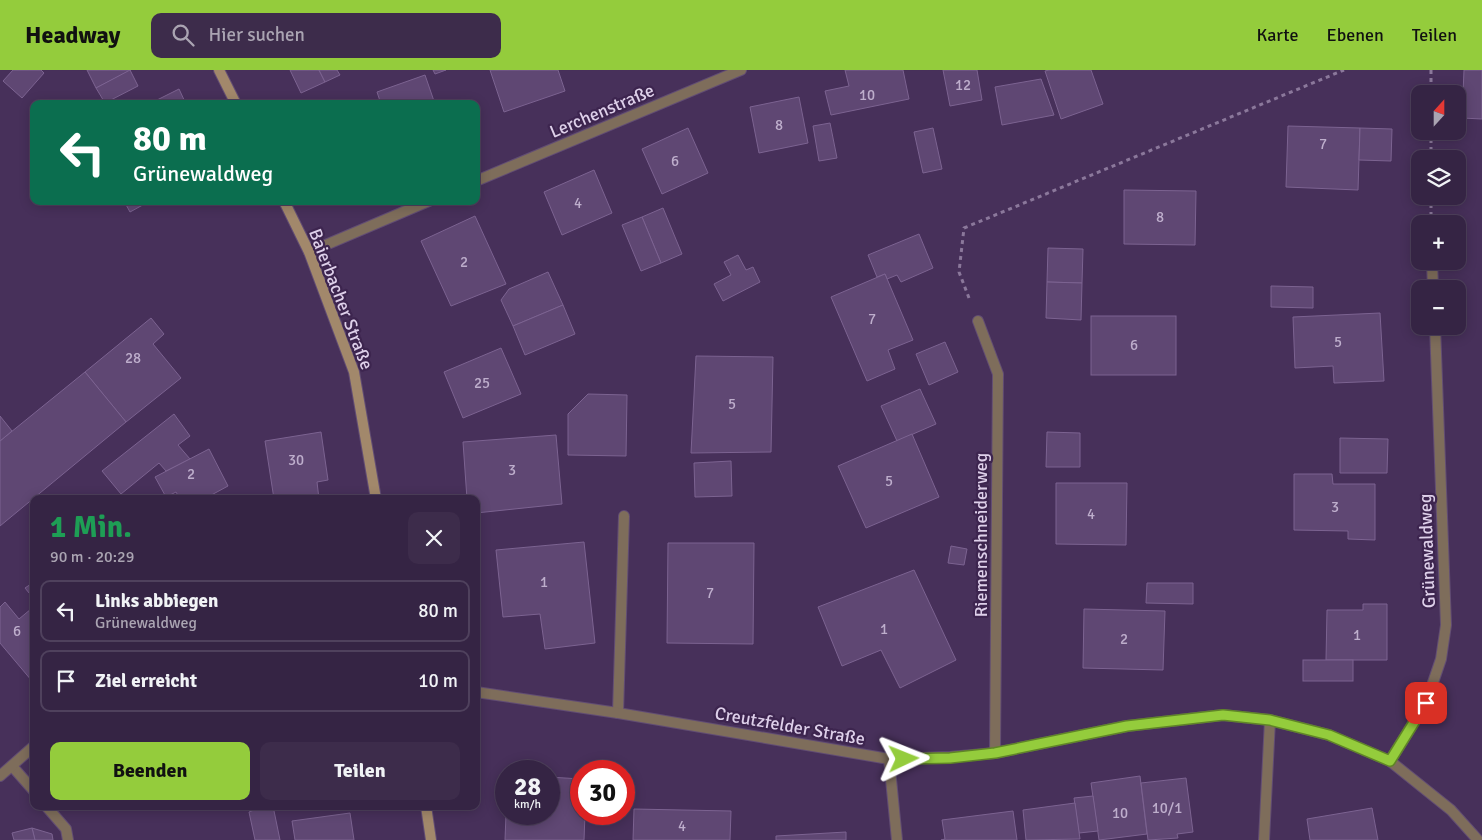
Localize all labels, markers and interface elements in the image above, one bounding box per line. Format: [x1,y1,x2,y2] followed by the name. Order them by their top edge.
[151,13,501,58] search box
[25,20,121,50] text: Headway
[169,21,197,49] icon: search
[209,23,305,47] text: Hier suchen
[1256,24,1298,46] text: Karte
[1326,24,1384,46] text: Ebenen
[1412,24,1457,46] text: Teilen
[955,76,971,94] house number: 12
[546,79,658,143] street label: Lerchenstraße
[1411,85,1466,140] north arrow
[1411,85,1466,335] map controls
[859,86,875,104] house number: 10
[775,116,783,134] house number: 8
[133,117,207,160] text: 80 m
[50,120,115,185] icon: left
[1319,135,1327,153] house number: 7
[1411,150,1466,205] button: layers
[671,152,679,170] house number: 6
[133,160,273,187] text: Grünewaldweg
[574,194,582,212] house number: 4
[1156,208,1164,226] house number: 8
[1411,215,1466,270] button: +
[304,225,378,373] street label: Baierbacher Straße
[460,253,468,271] house number: 2
[1411,280,1466,335] button: −
[868,310,876,328] house number: 7
[1334,333,1342,351] house number: 5
[1130,336,1138,354] house number: 6
[125,349,141,367] house number: 28
[474,374,490,392] house number: 25
[728,395,736,413] house number: 5
[288,451,304,469] house number: 30
[970,453,992,617] street label: Riemenschneiderweg
[508,461,516,479] house number: 3
[187,465,195,483] house number: 2
[885,472,893,490] house number: 5
[1414,493,1440,609] street label: Grünewaldweg
[1331,498,1339,516] house number: 3
[1087,505,1095,523] house number: 4
[50,509,132,546] text: 1 Min.
[408,512,460,564] button: close
[50,547,134,567] text: 90 m · 20:29
[540,573,548,591] house number: 1
[706,584,714,602] house number: 7
[95,589,218,613] text: Links abbiegen
[52,597,80,625] icon: left
[418,599,458,623] text: 80 m
[95,613,197,633] text: Grünewaldweg
[880,620,888,638] house number: 1
[13,622,21,640] house number: 6
[1353,626,1361,644] house number: 1
[1120,630,1128,648] house number: 2
[52,667,80,695] icon: arrive
[95,669,197,693] text: Ziel erreicht
[418,669,458,693] text: 10 m
[1405,682,1447,724] pin
[1412,689,1440,717] icon: arrive
[713,702,867,750] street label: Creutzfelder Straße
[877,732,929,784] position arrow
[50,742,250,800] button: Beenden
[260,742,460,800] button: Teilen
[570,760,635,825] speed limit sign: 30
[514,771,541,802] text: 28
[514,797,541,812] text: km/h
[1152,799,1182,817] house number: 10/1
[1112,804,1128,822] house number: 10
[678,817,686,835] house number: 4

